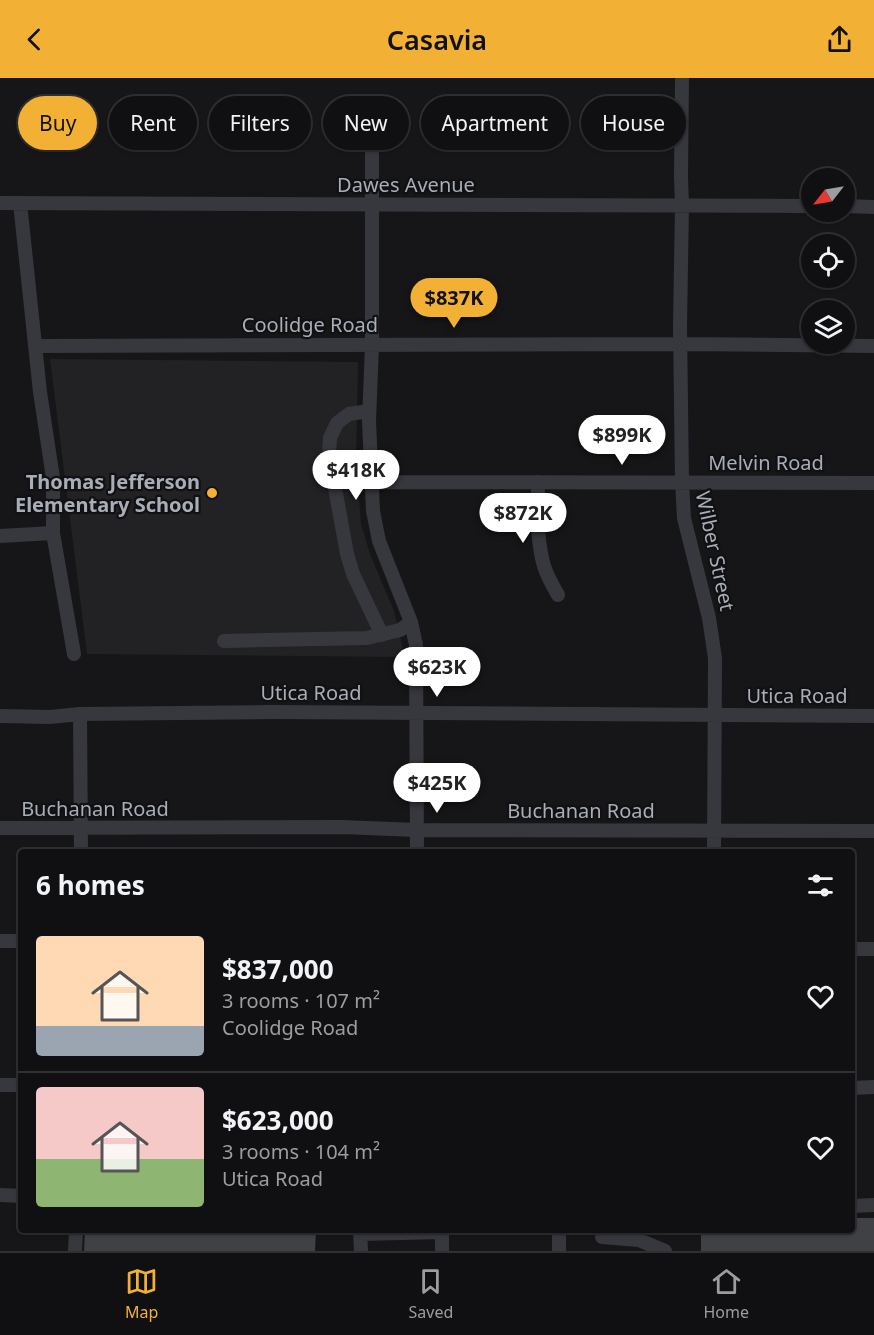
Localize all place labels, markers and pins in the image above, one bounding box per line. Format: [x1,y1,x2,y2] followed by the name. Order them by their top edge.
[412,278,496,329] pin: $837K
[580,415,664,466] pin: $899K
[314,450,398,501] pin: $418K
[15,468,200,518] place label: Thomas Jefferson Elementary School
[205,486,219,500] marker: Thomas Jefferson Elementary School
[481,493,565,544] pin: $872K
[395,647,479,698] pin: $623K
[395,763,479,814] pin: $425K

